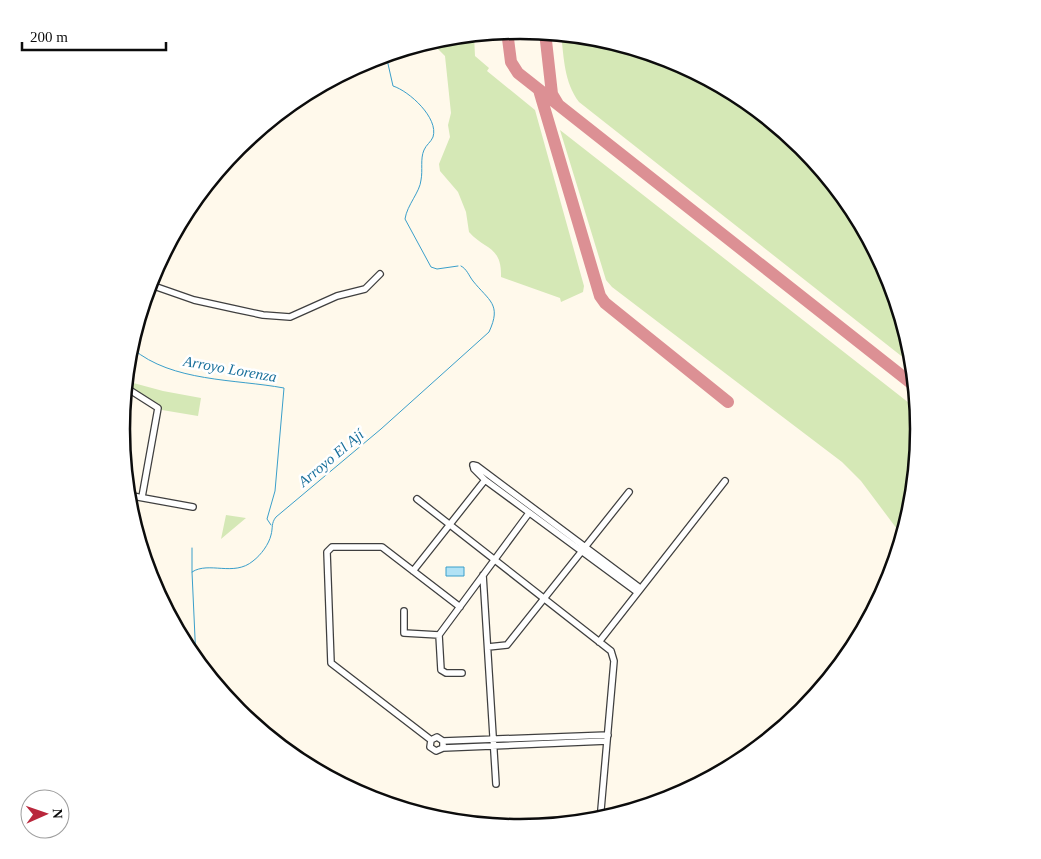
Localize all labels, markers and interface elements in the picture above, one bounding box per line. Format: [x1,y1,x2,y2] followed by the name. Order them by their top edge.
[22,20,166,52] scale bar
[30,29,68,45] text: 200 m
[181,353,278,385] water label: Arroyo Lorenza
[294,425,368,490] water label: Arroyo El Ají
[20,789,70,839] north arrow
[50,808,65,819] text: N

